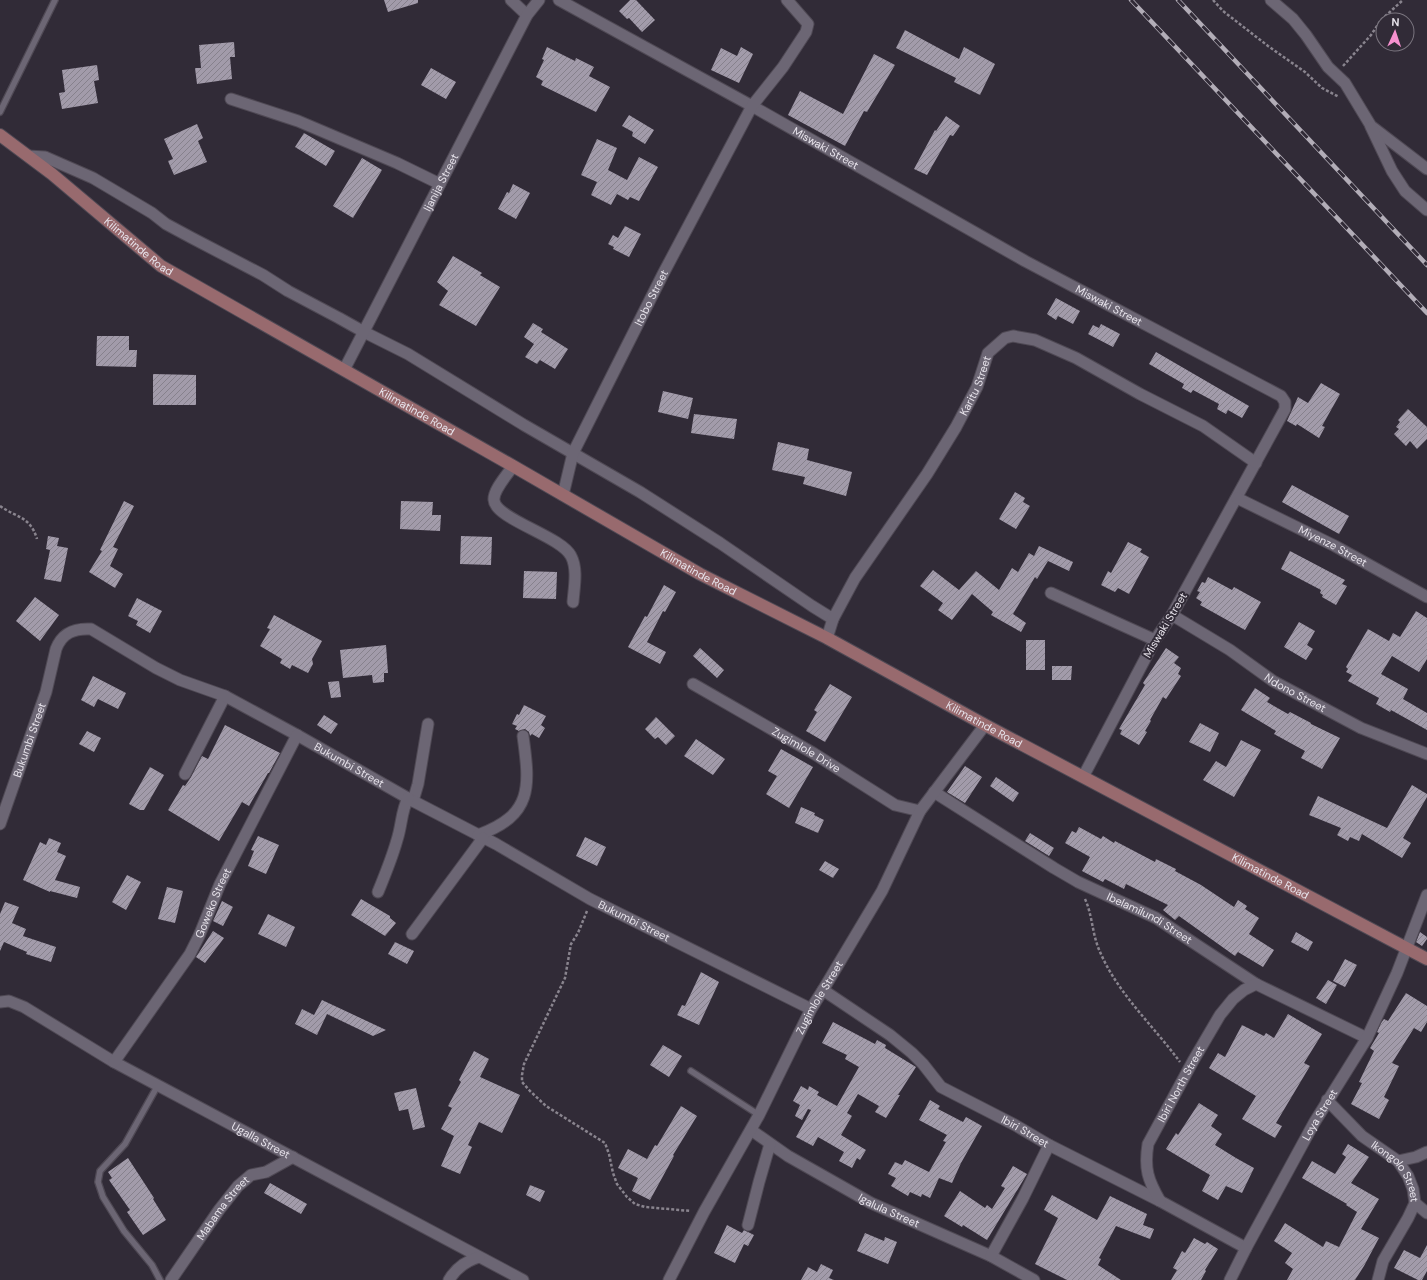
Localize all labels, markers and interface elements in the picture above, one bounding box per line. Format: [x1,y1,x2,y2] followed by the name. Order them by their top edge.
[1375,12,1415,52] north arrow
[1391,15,1400,29] text: N
[790,124,861,172] street label: Miswaki Street
[420,151,461,214] street label: Ijanija Street
[101,214,176,278] street label: Kilimatinde Road
[631,267,671,328] street label: Itobo Street
[1073,282,1145,329] street label: Miswaki Street
[956,354,994,418] street label: Karitu Street
[377,384,457,439] street label: Kilimatinde Road
[1296,522,1370,569] street label: Miyenze Street
[658,546,739,598] street label: Kilimatinde Road
[1140,590,1190,660] street label: Miswaki Street
[1262,670,1329,715] street label: Ndono Street
[944,698,1025,751] street label: Kilimatinde Road
[10,701,49,779] street label: Bukumbi Street
[769,724,843,776] street label: Zugimlole Drive
[312,739,387,790] street label: Bukumbi Street
[1230,850,1311,902] street label: Kilimatinde Road
[192,866,234,940] street label: Goweko Street
[1105,889,1195,947] street label: Ibelamilundi Street
[596,897,672,945] street label: Bukumbi Street
[793,958,846,1037] street label: Zugimlole Street
[1154,1044,1207,1125] street label: Ibiri North Street
[1299,1086,1340,1143] street label: Loya Street
[999,1112,1052,1151] street label: Ibiri Street
[229,1119,292,1162] street label: Ugalla Street
[1368,1137,1422,1203] street label: Ikongolo Street
[193,1173,252,1243] street label: Mabama Street
[856,1190,922,1231] street label: Igalula Street

